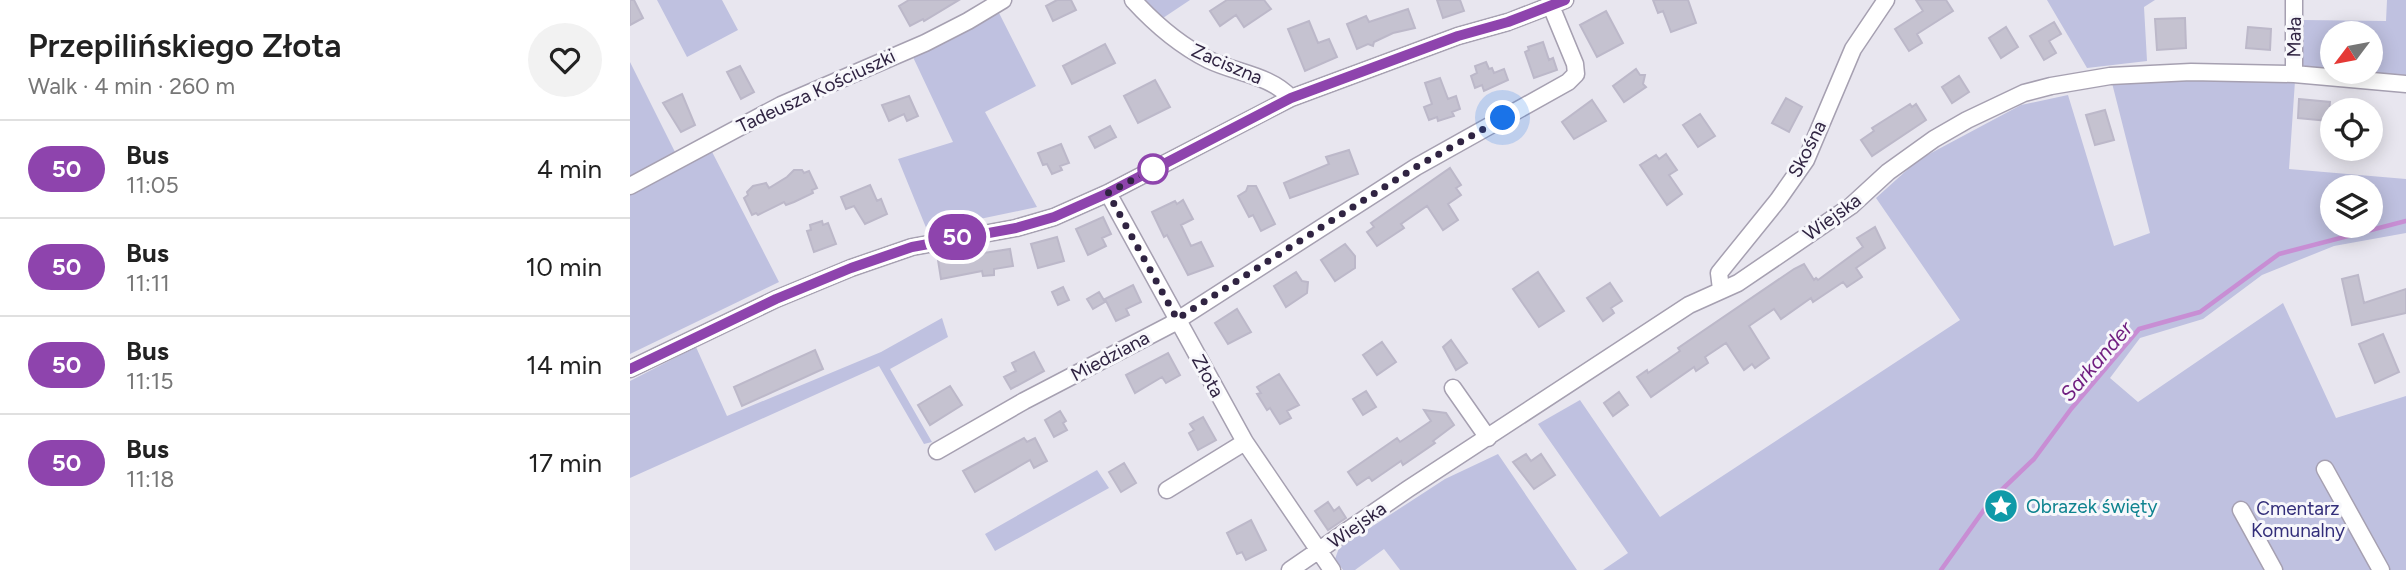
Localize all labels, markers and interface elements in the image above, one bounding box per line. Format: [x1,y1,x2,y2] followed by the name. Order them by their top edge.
[2282,16,2306,58] street label: Mała
[2320,21,2384,84] north arrow
[2320,21,2383,238] map controls
[528,23,602,97] button: heart
[28,26,341,65] text: Przepilińskiego Złota
[1188,39,1266,89] street label: Zaciszna
[733,44,899,138] street label: Tadeusza Kościuszki
[28,72,235,100] text: Walk · 4 min · 260 m
[2320,98,2383,161] button: locate
[1485,100,1520,135] your location
[1783,117,1831,181] street label: Skośna
[126,139,169,171] text: Bus
[537,153,602,185] text: 4 min
[52,154,81,183] text: 50
[1138,154,1168,184] unlabelled marker
[126,171,179,199] text: 11:05
[2320,175,2383,238] button: layers
[1799,188,1865,246] street label: Wiejska
[926,214,988,260] line badge: 50
[942,222,972,251] text: 50
[126,237,169,269] text: Bus
[526,251,602,283] text: 10 min
[52,252,81,281] text: 50
[126,269,170,297] text: 11:11
[2055,315,2138,406] water label: Sarkander
[1067,326,1153,386] street label: Miedziana
[126,335,169,367] text: Bus
[526,349,602,381] text: 14 min
[52,350,81,379] text: 50
[1187,351,1229,401] street label: Złota
[126,367,174,395] text: 11:15
[126,433,169,465] text: Bus
[528,447,602,479] text: 17 min
[52,448,81,477] text: 50
[126,465,174,493] text: 11:18
[1982,487,2020,525] place icon: Obrazek święty
[2026,495,2157,518] place label: Obrazek święty
[1323,497,1391,553] street label: Wiejska
[2251,497,2345,542] park label: Cmentarz Komunalny

